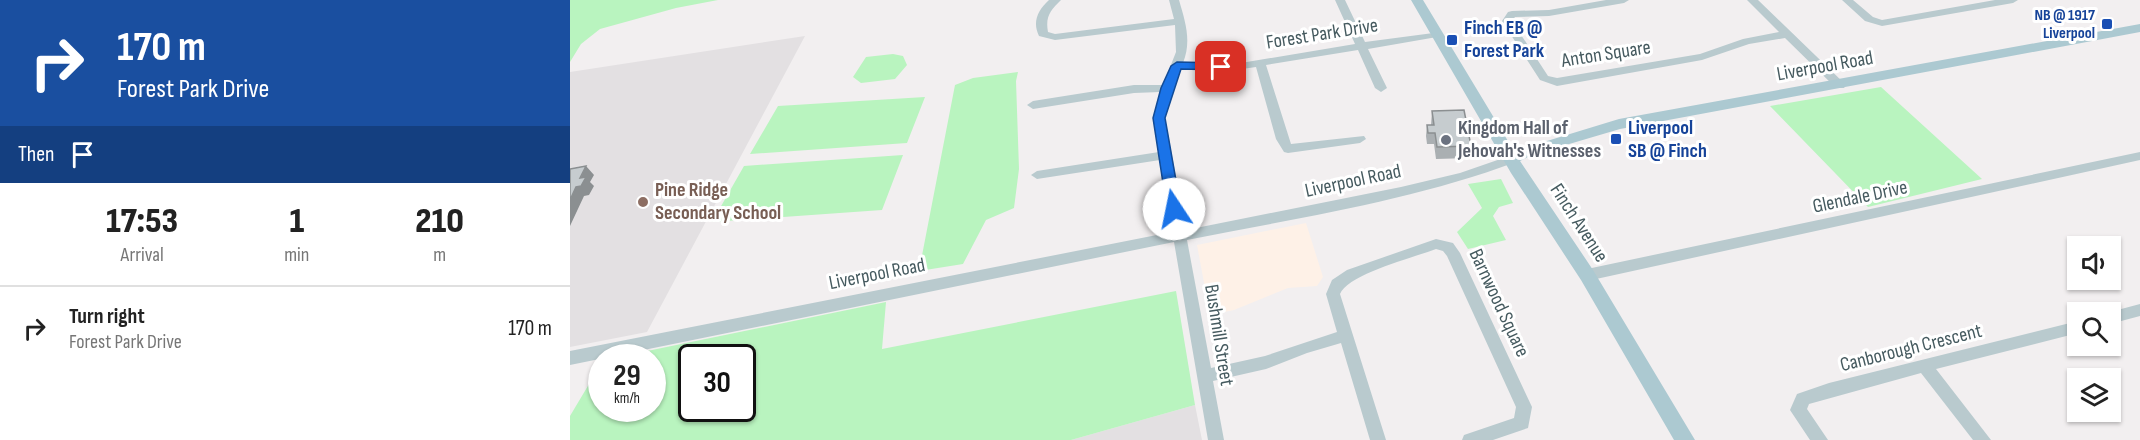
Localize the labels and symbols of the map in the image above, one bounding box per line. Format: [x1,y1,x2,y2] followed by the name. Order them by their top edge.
[2035,6,2095,43] place label: NB @ 1917 Liverpool
[1264,13,1380,55] street label: Forest Park Drive
[1464,16,1545,63] place label: Finch EB @ Forest Park
[2100,17,2114,31] marker: NB @ 1917 Liverpool
[1445,33,1459,47] marker: Finch EB @ Forest Park
[1559,35,1652,73] street label: Anton Square
[1195,41,1246,92] pin
[1775,46,1875,86] street label: Liverpool Road
[1457,116,1601,163] place label: Kingdom Hall of Jehovah's Witnesses
[1628,116,1707,163] place label: Liverpool SB @ Finch
[1609,132,1623,146] marker: Liverpool SB @ Finch
[1439,133,1453,147] marker: Kingdom Hall of Jehovah's Witnesses
[1303,159,1403,203] street label: Liverpool Road
[1810,175,1910,219] street label: Glendale Drive
[1142,177,1206,241] position arrow
[655,178,781,225] place label: Pine Ridge Secondary School
[1545,179,1613,267] street label: Finch Avenue
[636,195,650,209] marker: Pine Ridge Secondary School
[1463,245,1535,361] street label: Barnwood Square
[827,253,927,295] street label: Liverpool Road
[1199,283,1239,387] street label: Bushmill Street
[1838,319,1984,377] street label: Canborough Crescent
[678,344,756,422] speed limit sign: 30

